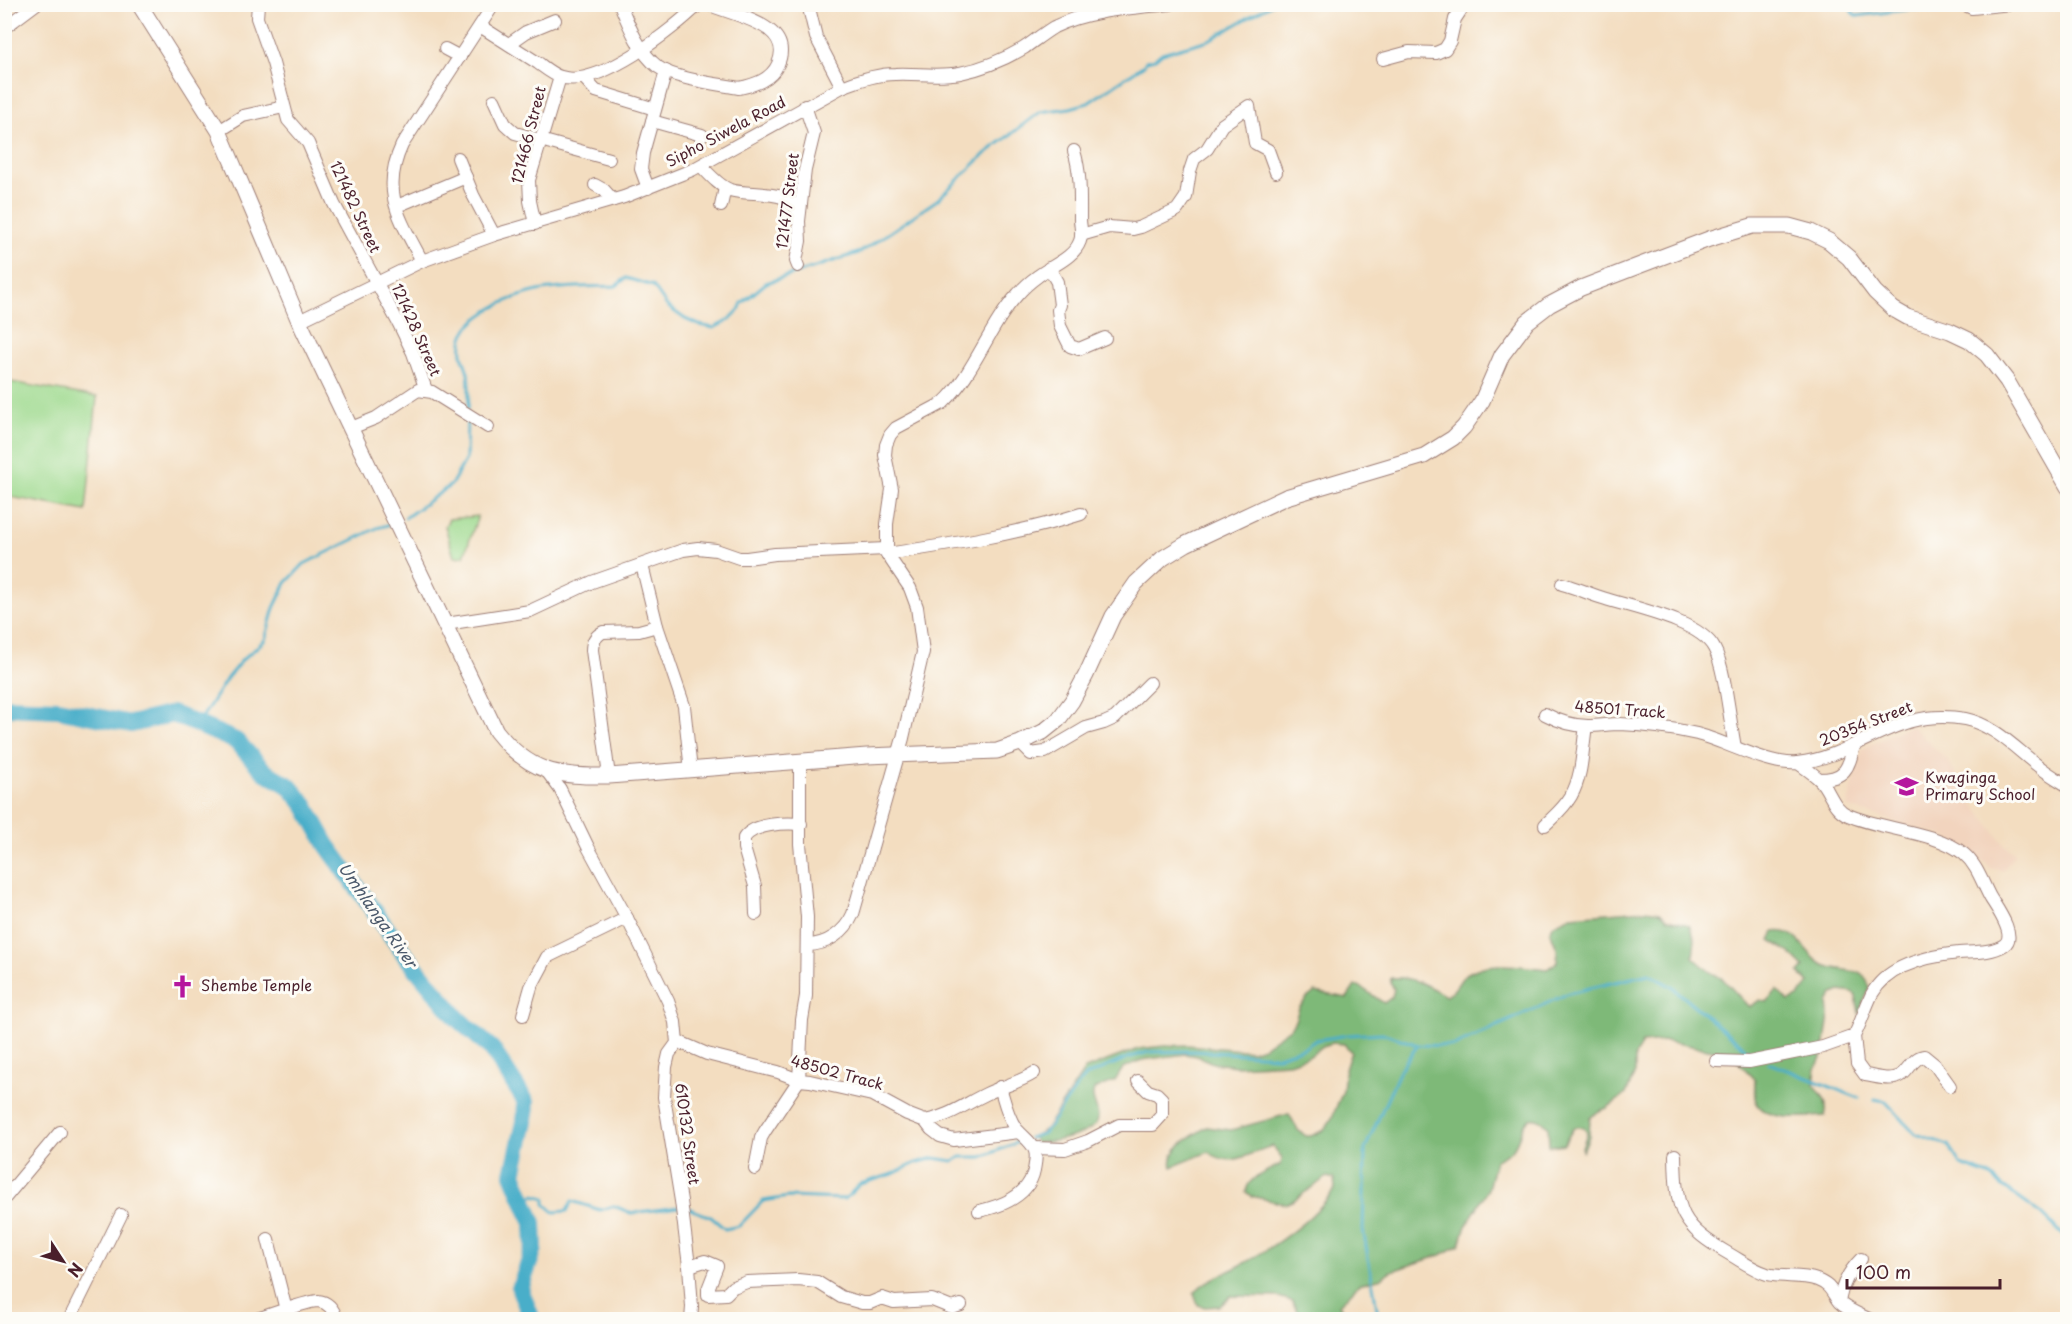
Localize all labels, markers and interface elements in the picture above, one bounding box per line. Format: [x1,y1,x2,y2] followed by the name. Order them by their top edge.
[504,83,551,186] street label: 121466 Street
[661,89,789,172] street label: Sipho Siwela Road
[769,151,804,250] street label: 121477 Street
[325,157,388,256] street label: 121482 Street
[387,279,448,380] street label: 121428 Street
[1574,694,1666,723] street label: 48501 Track
[1816,694,1915,751] street label: 20354 Street
[1925,765,2035,805] place label: Kwaginga Primary School
[1894,774,1920,800] school or university icon: Kwaginga Primary School
[334,857,426,974] water label: Umhlanga River
[170,973,196,999] church icon: Shembe Temple
[201,973,312,996] place label: Shembe Temple
[789,1048,886,1095] street label: 48502 Track
[670,1082,707,1186] street label: 610132 Street
[33,1231,93,1291] north arrow
[1847,1252,2000,1290] scale bar
[63,1258,89,1283] text: N
[1856,1258,1911,1285] text: 100 m

